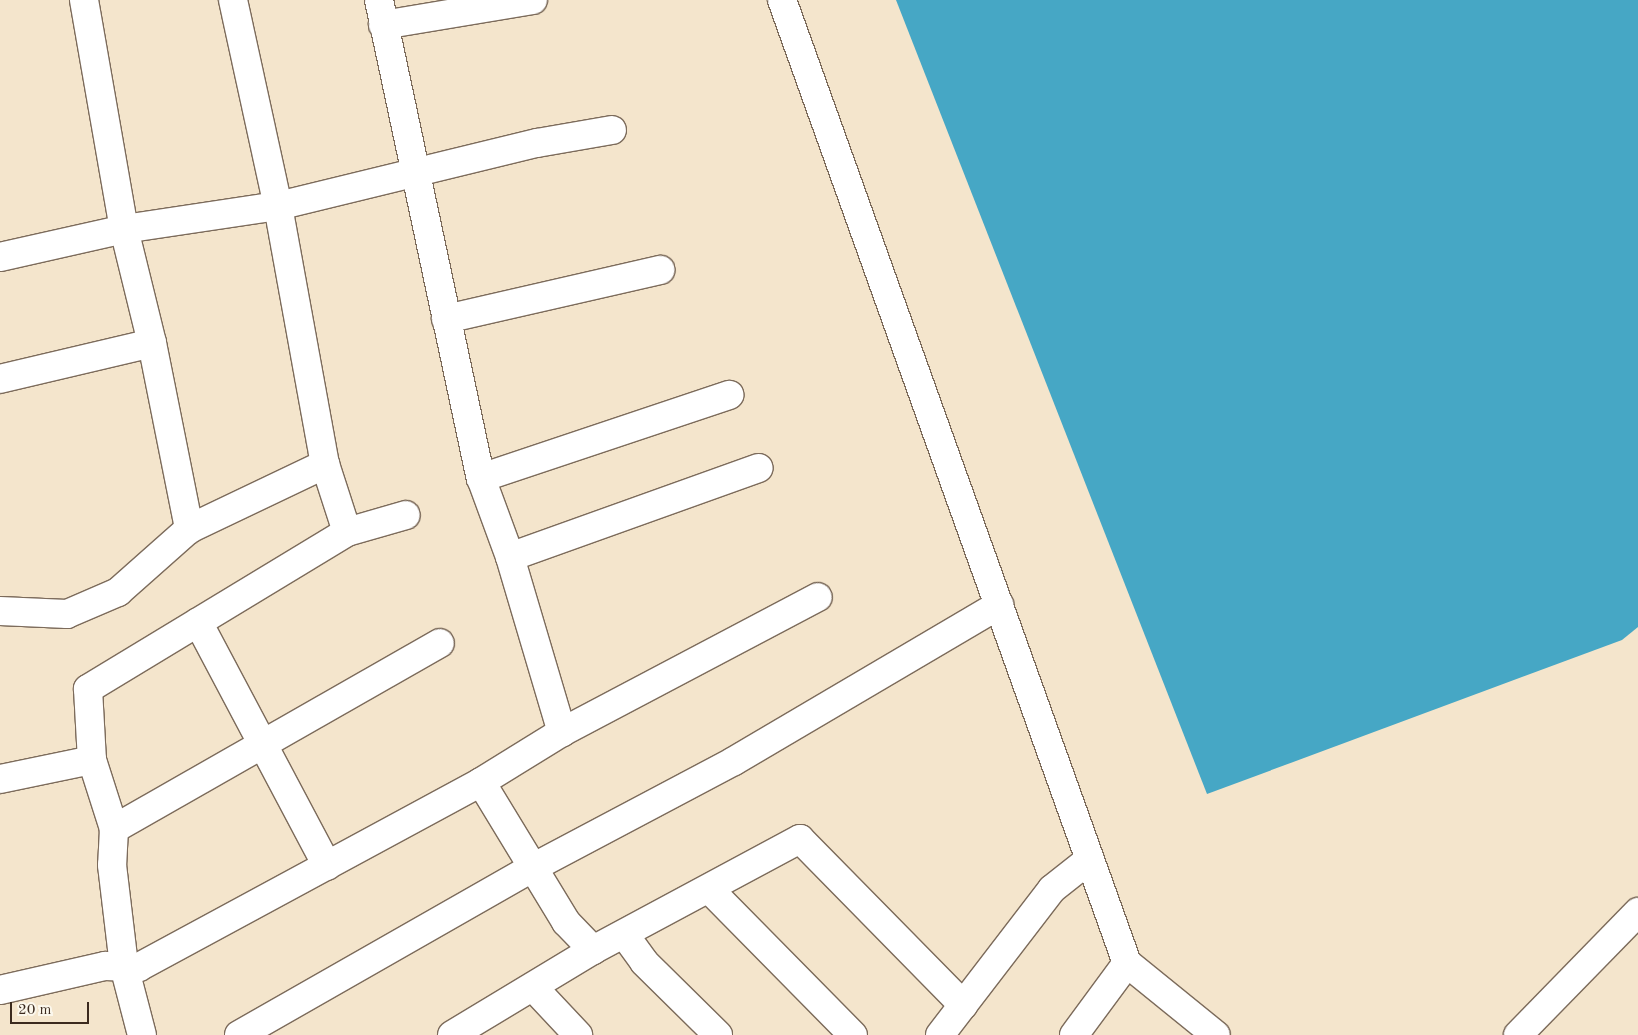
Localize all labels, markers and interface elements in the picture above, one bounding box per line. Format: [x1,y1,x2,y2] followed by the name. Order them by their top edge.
[12,992,91,1024] scale bar
[18,1003,52,1018] text: 20 m

